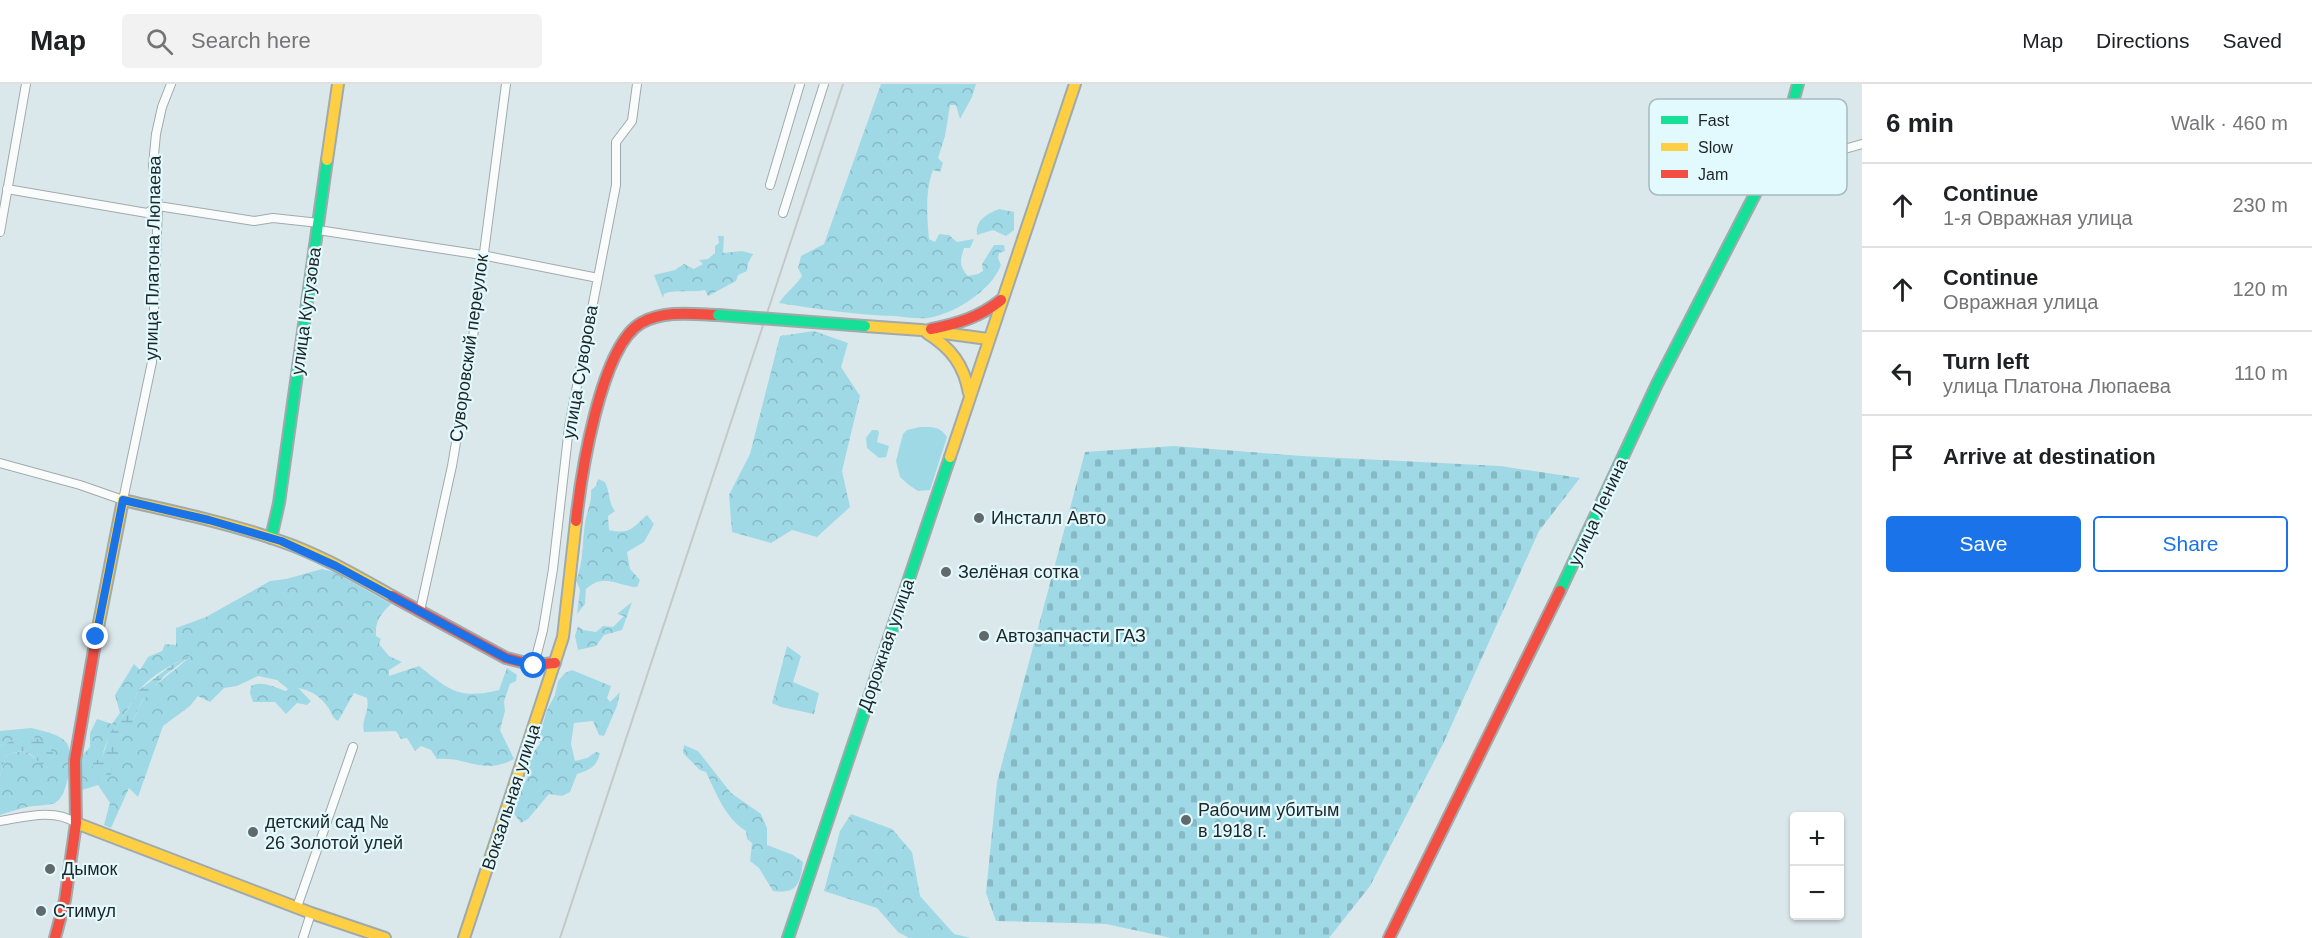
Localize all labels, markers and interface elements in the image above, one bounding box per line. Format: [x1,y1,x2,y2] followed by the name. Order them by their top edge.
[122,14,542,68] search box
[30,25,86,56] text: Map
[143,25,176,58] icon: search
[191,28,311,53] text: Search here
[2022,29,2063,52] text: Map
[2096,29,2189,52] text: Directions
[2222,29,2282,52] text: Saved
[1649,99,1847,195] legend
[1886,108,1954,138] text: 6 min
[1698,112,1730,129] text: Fast
[2171,112,2288,134] text: Walk · 460 m
[1698,139,1733,156] text: Slow
[141,154,165,361] street label: улица Платона Люпаева
[1698,166,1728,183] text: Jam
[1943,181,2038,206] text: Continue
[1886,189,1919,222] icon: ahead
[2232,194,2288,216] text: 230 m
[1943,207,2133,229] text: 1-я Овражная улица
[287,245,325,376] street label: улица Кутузова
[446,253,492,443] street label: Суворовский переулок
[1943,265,2038,290] text: Continue
[1886,273,1919,306] icon: ahead
[2232,278,2288,300] text: 120 m
[1943,291,2098,313] text: Овражная улица
[558,303,602,440] street label: улица Суворова
[1943,349,2029,374] text: Turn left
[1886,357,1919,390] icon: left
[2234,362,2288,384] text: 110 m
[1943,375,2171,397] text: улица Платона Люпаева
[1886,441,1919,474] icon: arrive
[1943,444,2156,469] text: Arrive at destination
[1564,454,1632,569] street label: улица Ленина
[991,508,1106,528] place label: Инсталл Авто
[972,511,986,525] marker: Инсталл Авто
[1886,516,2081,572] button: Save
[2093,516,2288,572] button: Share
[958,562,1080,582] place label: Зелёная сотка
[939,565,953,579] marker: Зелёная сотка
[854,575,918,714] street label: Дорожная улица
[82,623,108,649] route end
[996,626,1146,646] place label: Автозапчасти ГАЗ
[977,629,991,643] marker: Автозапчасти ГАЗ
[520,652,546,678] route start
[478,720,544,873] street label: Вокзальная улица
[1198,800,1339,841] place label: Рабочим убитым в 1918 г.
[265,812,403,853] place label: детский сад № 26 Золотой улей
[1790,812,1844,920] map controls
[1790,812,1844,866] button: +
[1179,813,1193,827] marker: Рабочим убитым в 1918 г.
[246,825,260,839] marker: детский сад № 26 Золотой улей
[62,859,118,879] place label: Дымок
[43,862,57,876] marker: Дымок
[1790,866,1844,920] button: −
[53,901,116,921] place label: Стимул
[34,904,48,918] marker: Стимул

